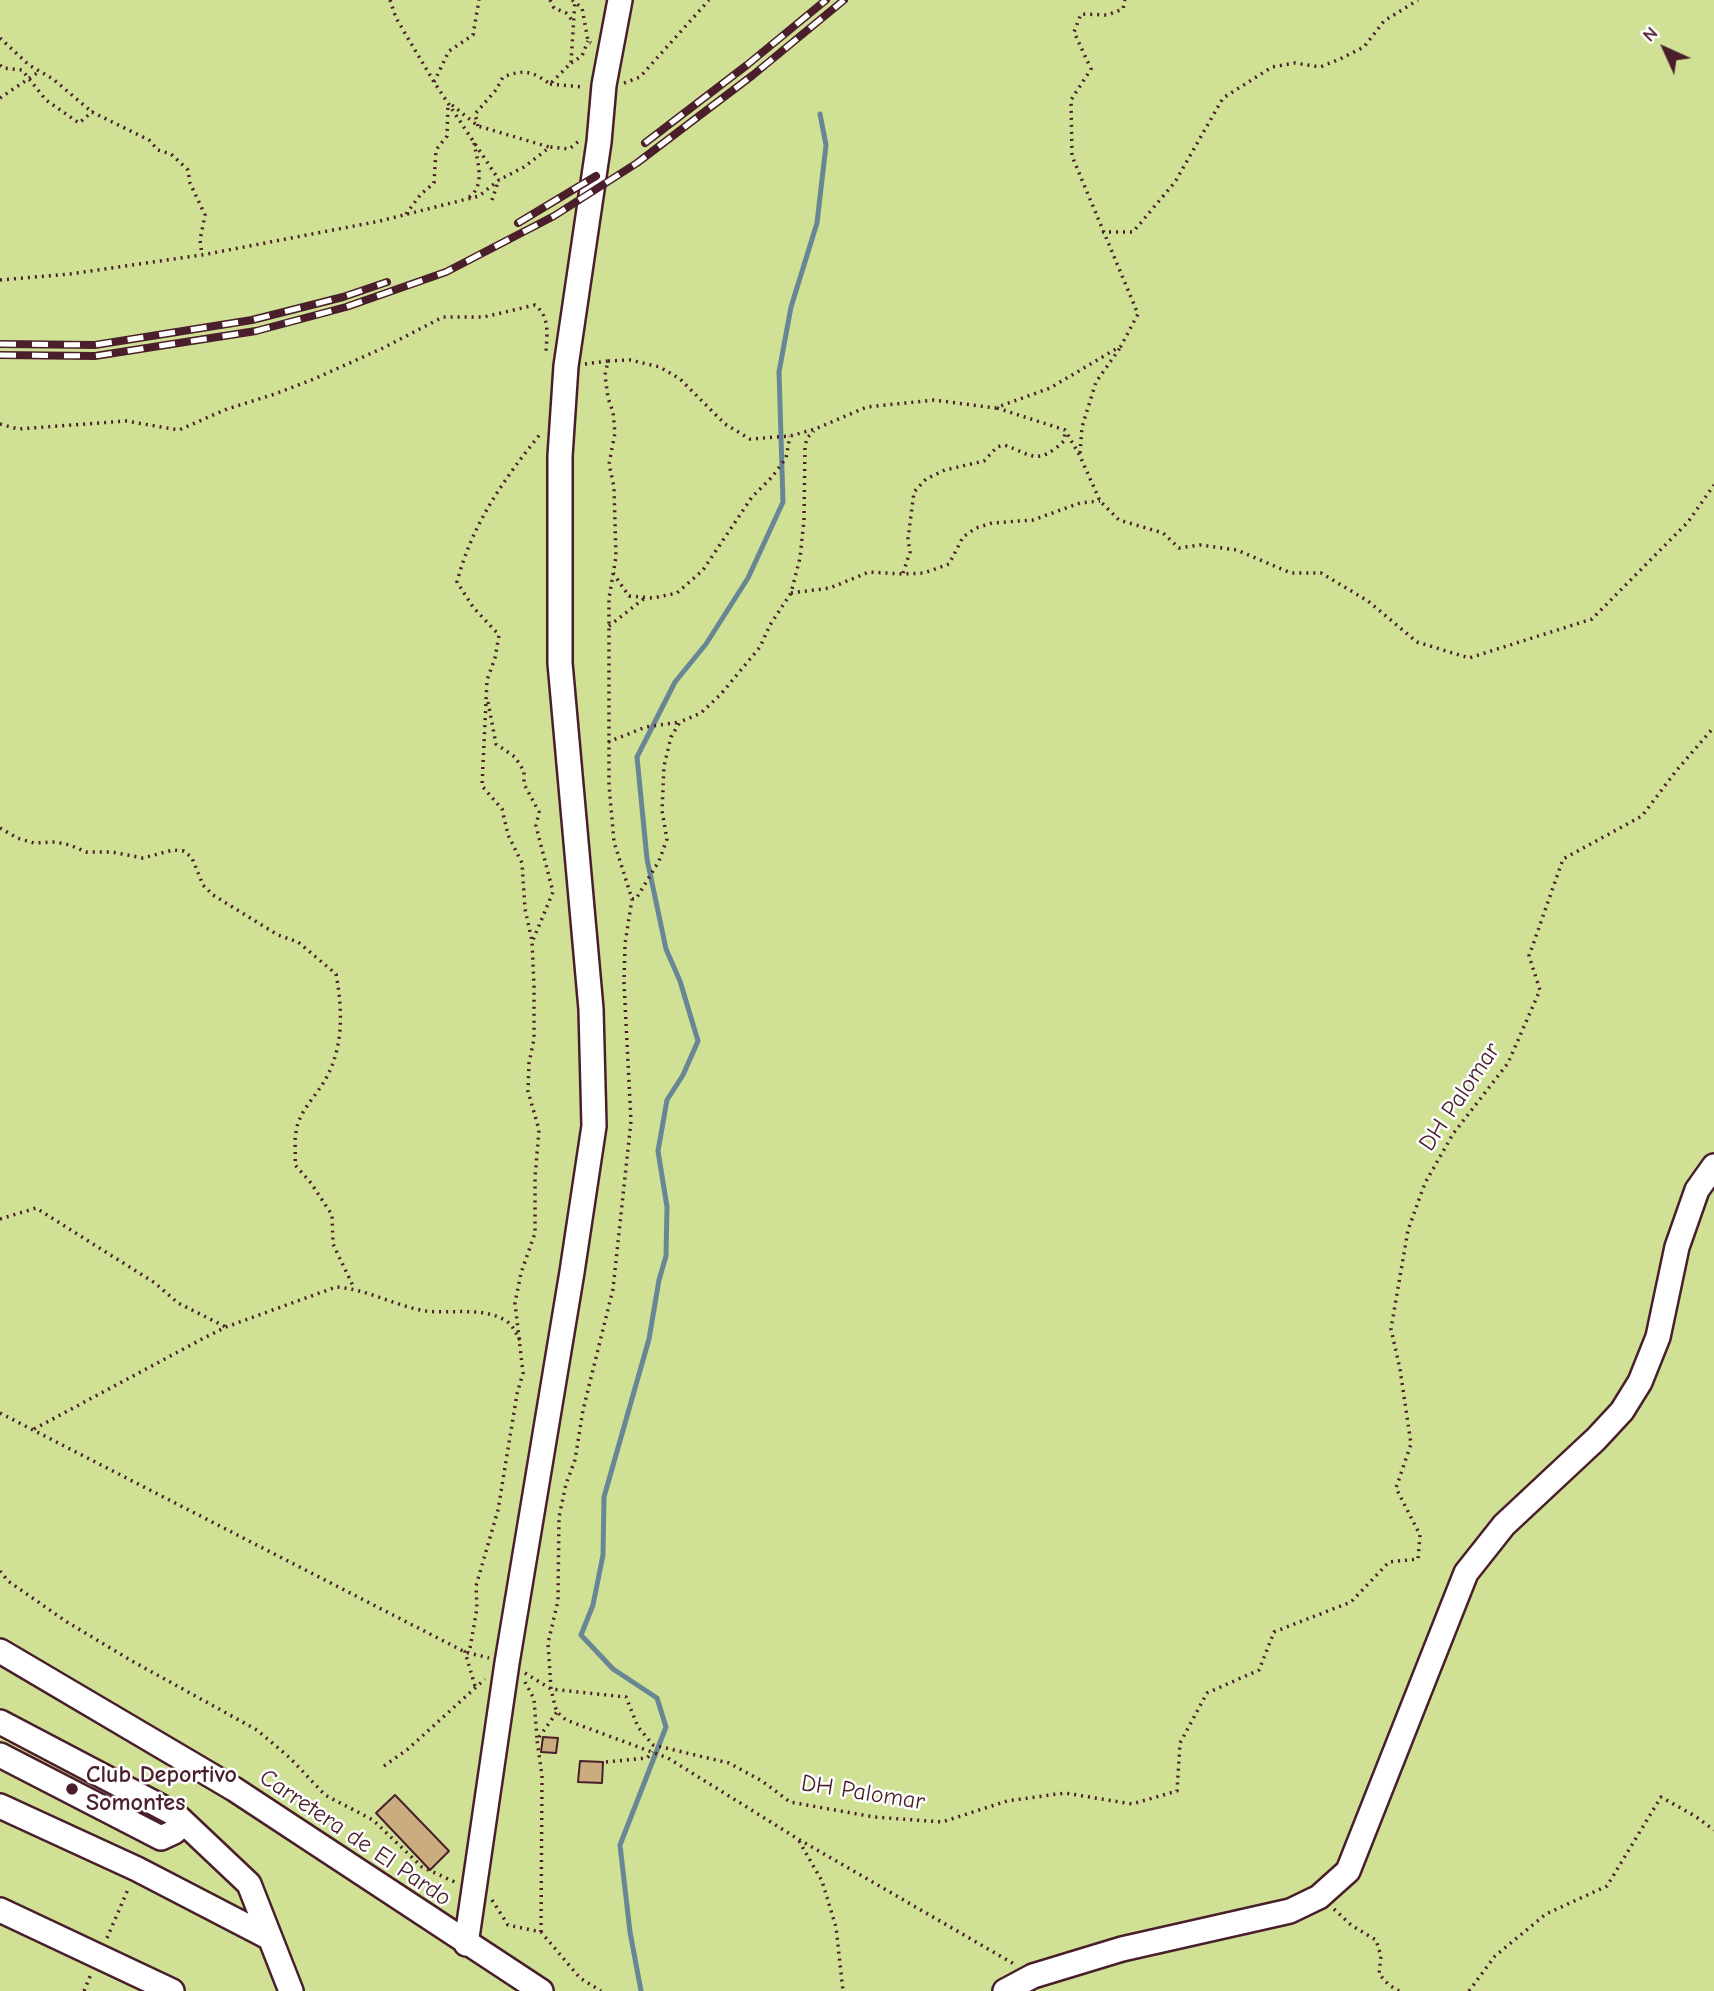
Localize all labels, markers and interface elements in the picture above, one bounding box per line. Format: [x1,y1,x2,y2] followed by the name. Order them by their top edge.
[1630,14,1700,84] north arrow
[1638,22,1662,46] text: N
[1413,1037,1507,1157] street label: DH Palomar
[86,1761,237,1817] place label: Club Deportivo Somontes
[254,1763,456,1913] street label: Carretera de El Pardo
[799,1769,927,1817] street label: DH Palomar
[64,1781,80,1797] marker: Club Deportivo Somontes

